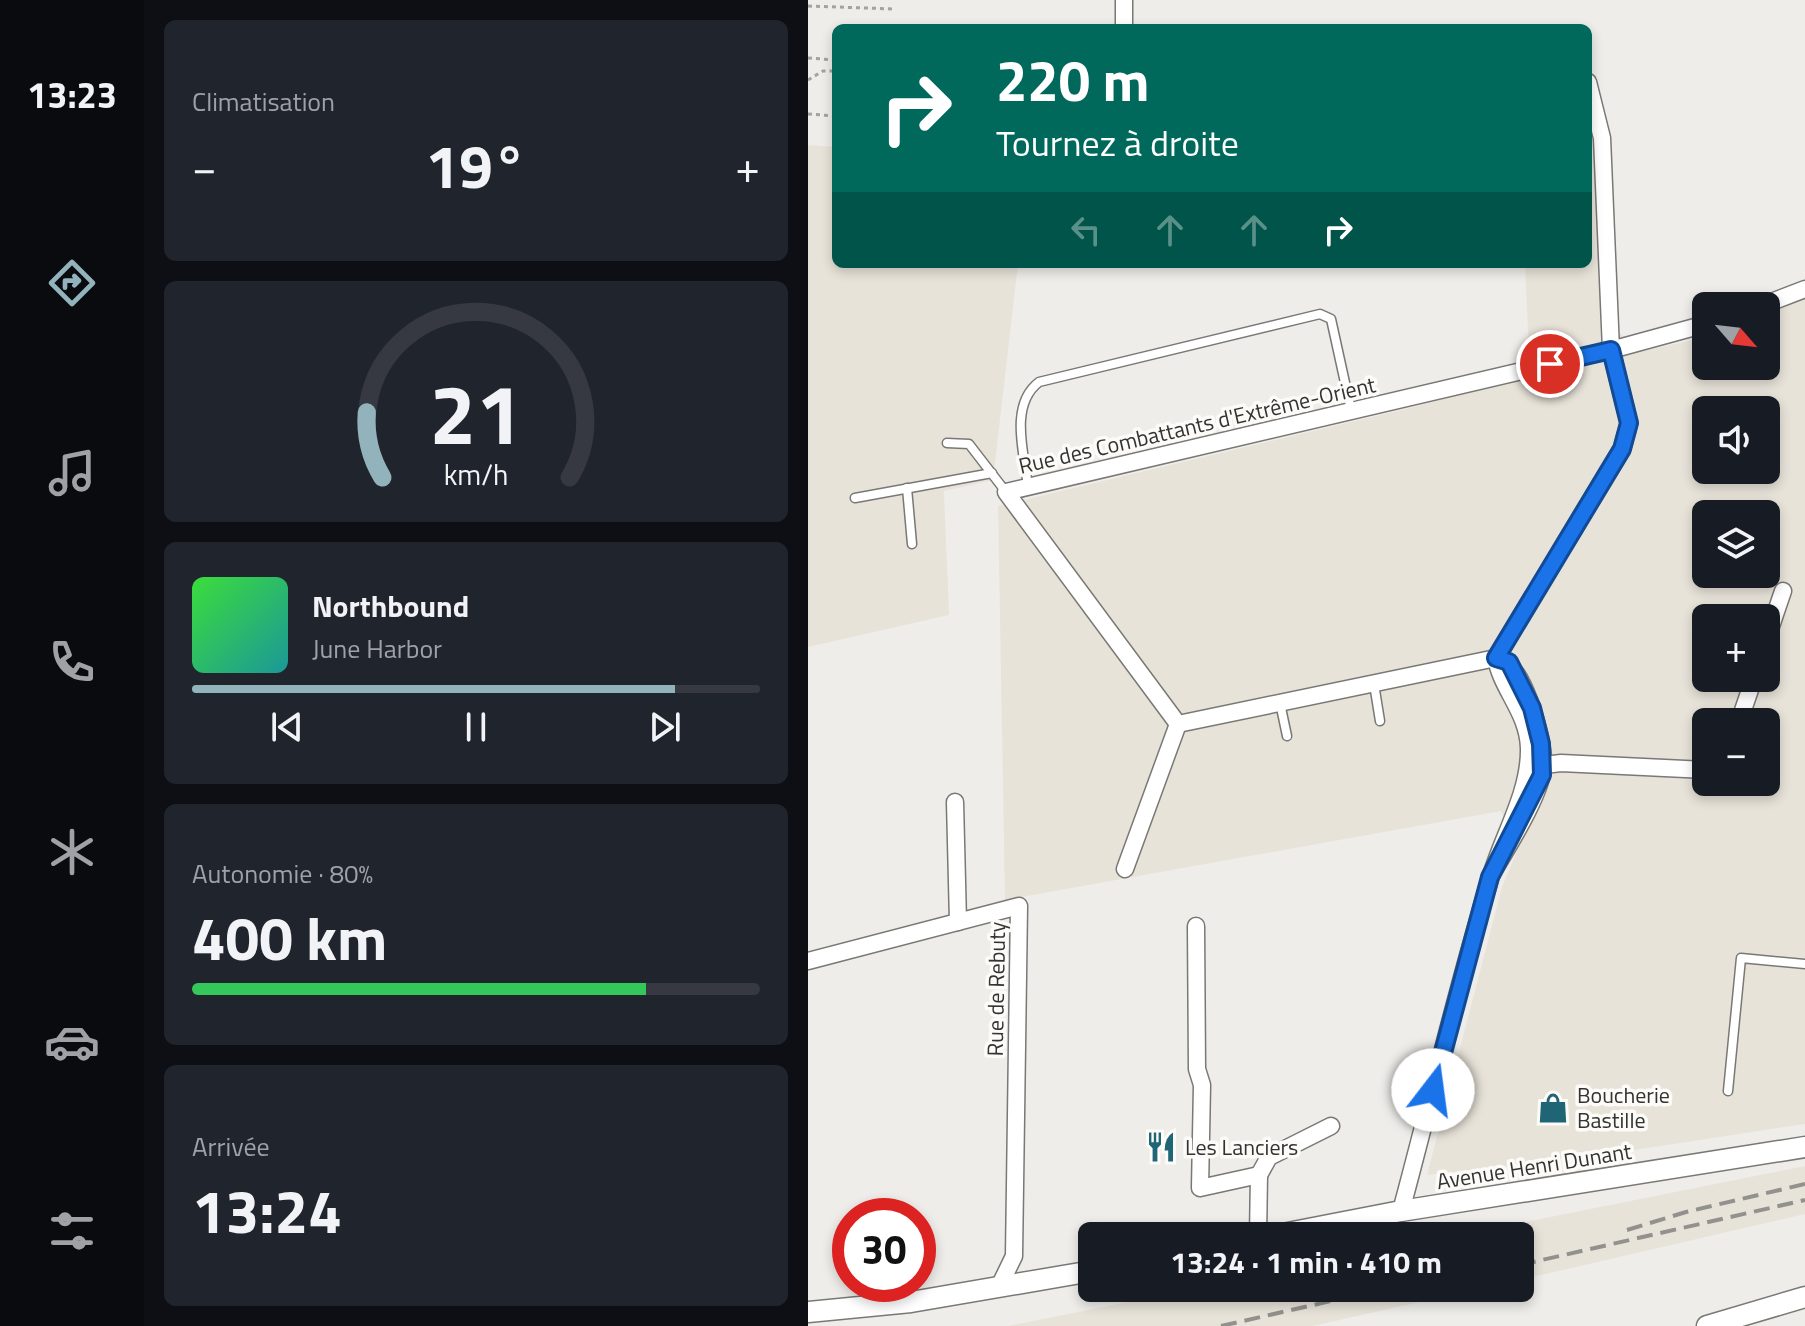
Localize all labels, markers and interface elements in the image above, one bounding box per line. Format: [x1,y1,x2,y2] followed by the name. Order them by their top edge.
[996,38,1149,123] text: 220 m
[864,56,968,160] icon: right
[27,67,117,122] text: 13:23
[192,82,335,121] text: Climatisation
[996,115,1239,170] text: Tournez à droite
[426,120,526,211] text: 19°
[192,133,217,200] text: −
[735,133,760,200] text: +
[1064,208,1108,252] icon: left
[1148,208,1192,252] icon: ahead
[1232,208,1276,252] icon: ahead
[1316,208,1360,252] icon: right
[44,255,100,311] icon: directions
[1692,292,1780,380] north arrow
[1692,292,1780,796] map controls
[1516,330,1584,398] pin
[1528,342,1572,386] icon: arrive
[429,349,523,475] text: 21
[1015,367,1379,483] street label: Rue des Combattants d'Extrême-Orient
[1692,396,1780,484] button: sound
[44,445,100,501] icon: music
[444,453,508,496] text: km/h
[1692,500,1780,588] button: layers
[312,583,469,629] text: Northbound
[1692,604,1780,692] button: +
[312,629,442,668] text: June Harbor
[44,634,100,690] icon: phone
[265,705,309,749] icon: previous
[454,705,498,749] icon: pause
[643,705,687,749] icon: next
[1692,708,1780,796] button: −
[44,824,100,880] icon: climate
[192,854,373,893] text: Autonomie · 80%
[192,892,387,983] text: 400 km
[978,921,1014,1057] street label: Rue de Rebuty
[44,1014,100,1070] icon: car
[1391,1048,1475,1132] position arrow
[1577,1078,1670,1137] place label: Boucherie Bastille
[1536,1091,1570,1125] shop icon: Boucherie Bastille
[192,1127,270,1166] text: Arrivée
[1144,1130,1178,1164] restaurant icon: Les Lanciers
[1185,1130,1298,1164] place label: Les Lanciers
[1434,1134,1634,1198] street label: Avenue Henri Dunant
[192,1165,342,1256] text: 13:24
[832,1198,936,1302] speed limit sign: 30
[44,1203,100,1259] icon: filters
[1170,1239,1442,1285] text: 13:24 · 1 min · 410 m

